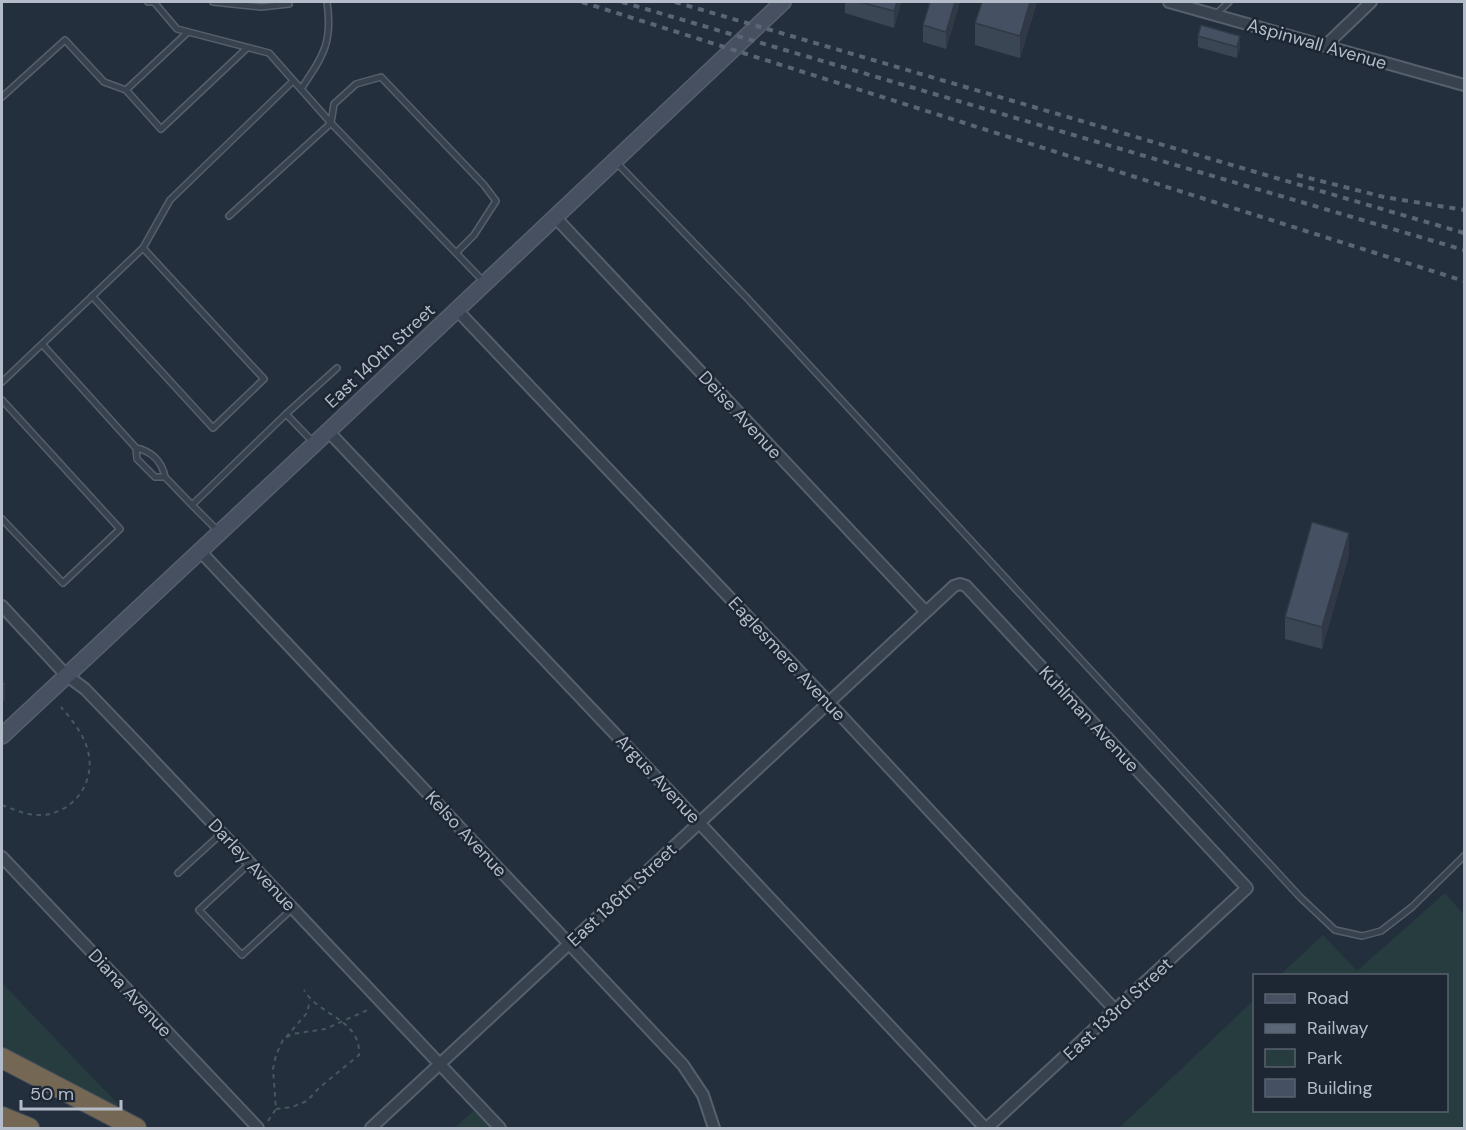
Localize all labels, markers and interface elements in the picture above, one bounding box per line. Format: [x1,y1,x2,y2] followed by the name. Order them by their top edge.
[1244,13,1390,75] street label: Aspinwall Avenue
[320,299,440,413] street label: East 140th Street
[693,366,787,464] street label: Deise Avenue
[723,592,851,726] street label: Eaglesmere Avenue
[1034,661,1144,777] street label: Kuhlman Avenue
[610,729,706,829] street label: Argus Avenue
[420,786,512,882] street label: Kelso Avenue
[203,813,301,917] street label: Darley Avenue
[562,838,682,952] street label: East 136th Street
[83,944,177,1042] street label: Diana Avenue
[1058,952,1178,1066] street label: East 133rd Street
[1253,974,1448,1112] legend
[1307,986,1349,1010] text: Road
[1307,1016,1369,1040] text: Railway
[1307,1046,1343,1070] text: Park
[21,1073,122,1111] scale bar
[1307,1076,1372,1100] text: Building
[30,1082,74,1106] text: 50 m

